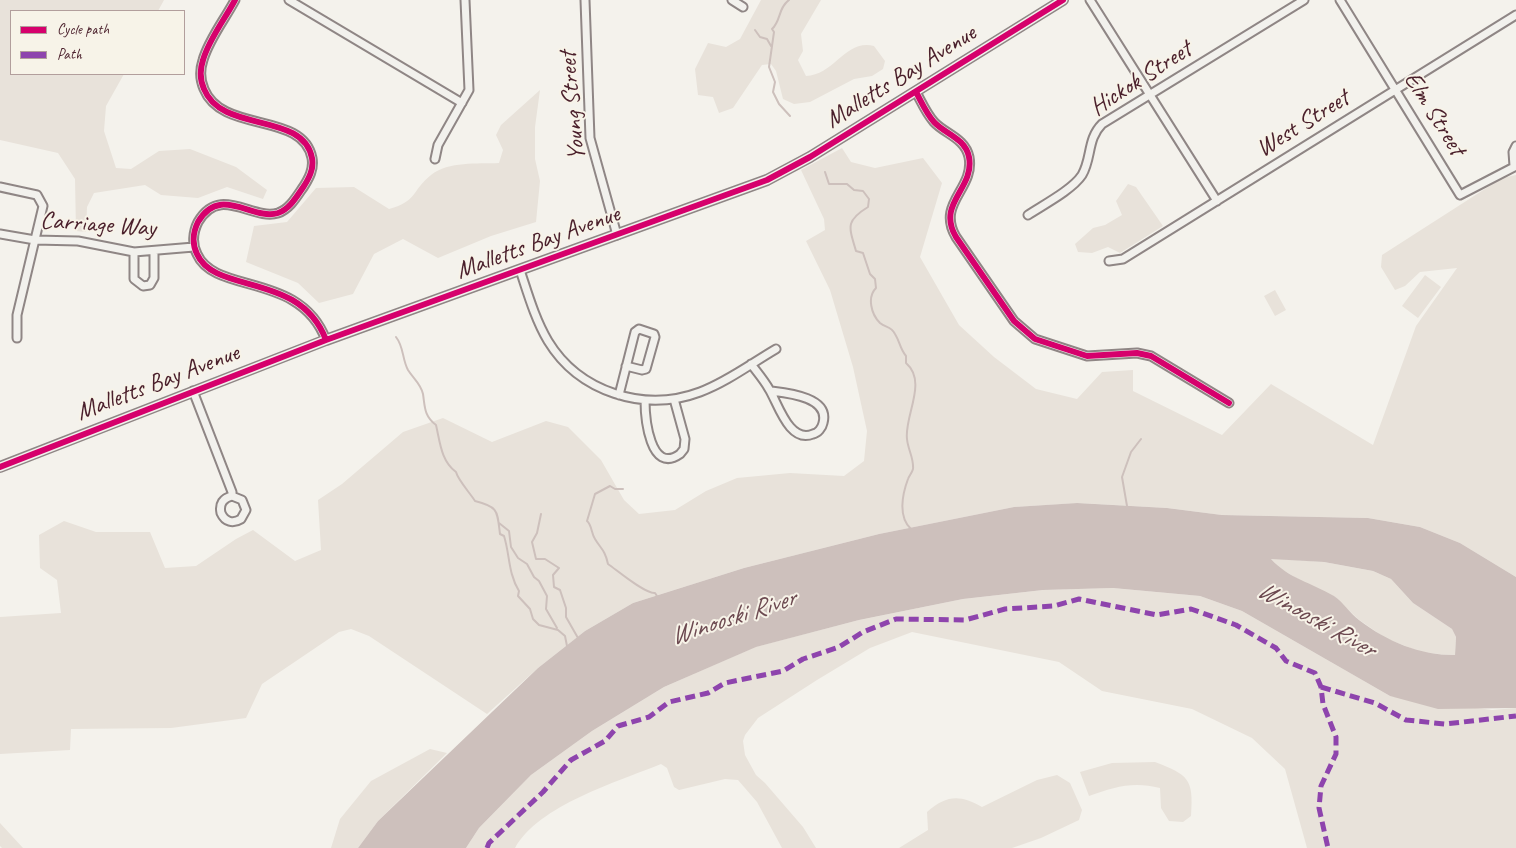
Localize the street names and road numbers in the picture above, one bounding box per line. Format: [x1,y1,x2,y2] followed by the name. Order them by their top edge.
[820,19,982,135] street label: Malletts Bay Avenue
[1084,35,1198,123] street label: Hickok Street
[553,50,593,162] street label: Young Street
[1397,67,1471,161] street label: Elm Street
[1251,84,1355,164] street label: West Street
[452,199,624,287] street label: Malletts Bay Avenue
[39,206,157,244] street label: Carriage Way
[72,338,244,428] street label: Malletts Bay Avenue

